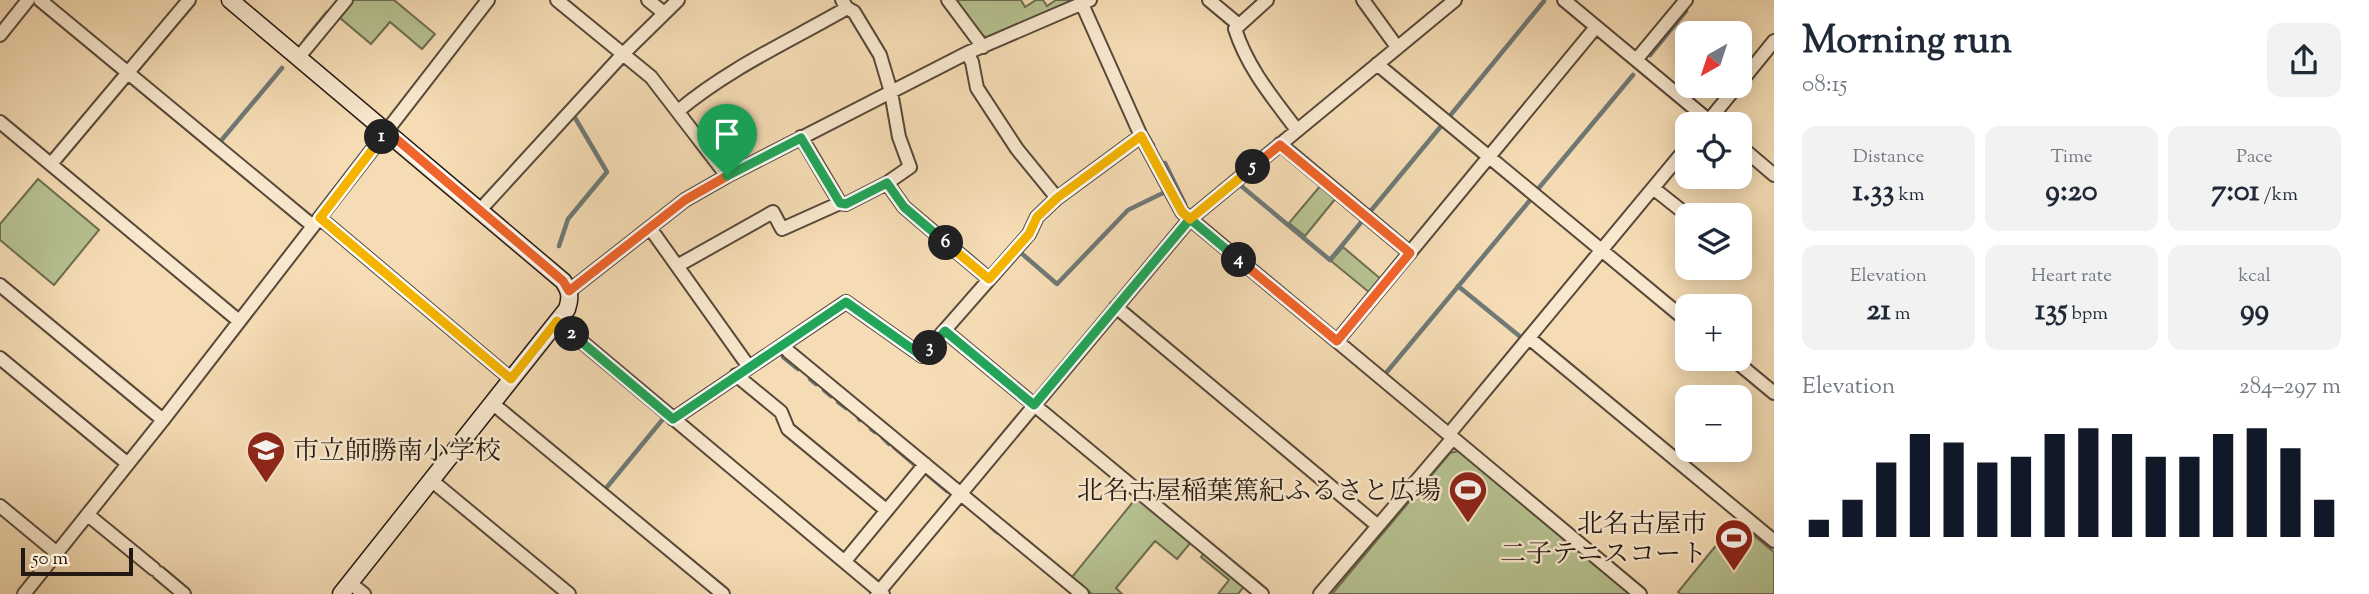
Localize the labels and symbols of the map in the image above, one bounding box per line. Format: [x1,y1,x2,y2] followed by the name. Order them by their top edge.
[1675,21,1752,98] north arrow
[697,104,757,176] pin
[364,120,400,154] pin: 1
[1236,150,1270,184] pin: 5
[928,226,964,260] pin: 6
[1222,243,1256,278] pin: 4
[554,316,590,352] pin: 2
[912,330,948,366] pin: 3
[245,429,287,484] school or university icon: 市立師勝南小学校
[293,434,501,471] place label: 市立師勝南小学校
[1447,469,1489,524] sports icon: 北名古屋稲葉篤紀ふるさと広場
[1077,474,1441,511] place label: 北名古屋稲葉篤紀ふるさと広場
[1500,507,1707,574] place label: 北名古屋市 二子テニスコート
[1713,517,1755,572] sports icon: 北名古屋市 二子テニスコート
[21,545,133,577] scale bar

